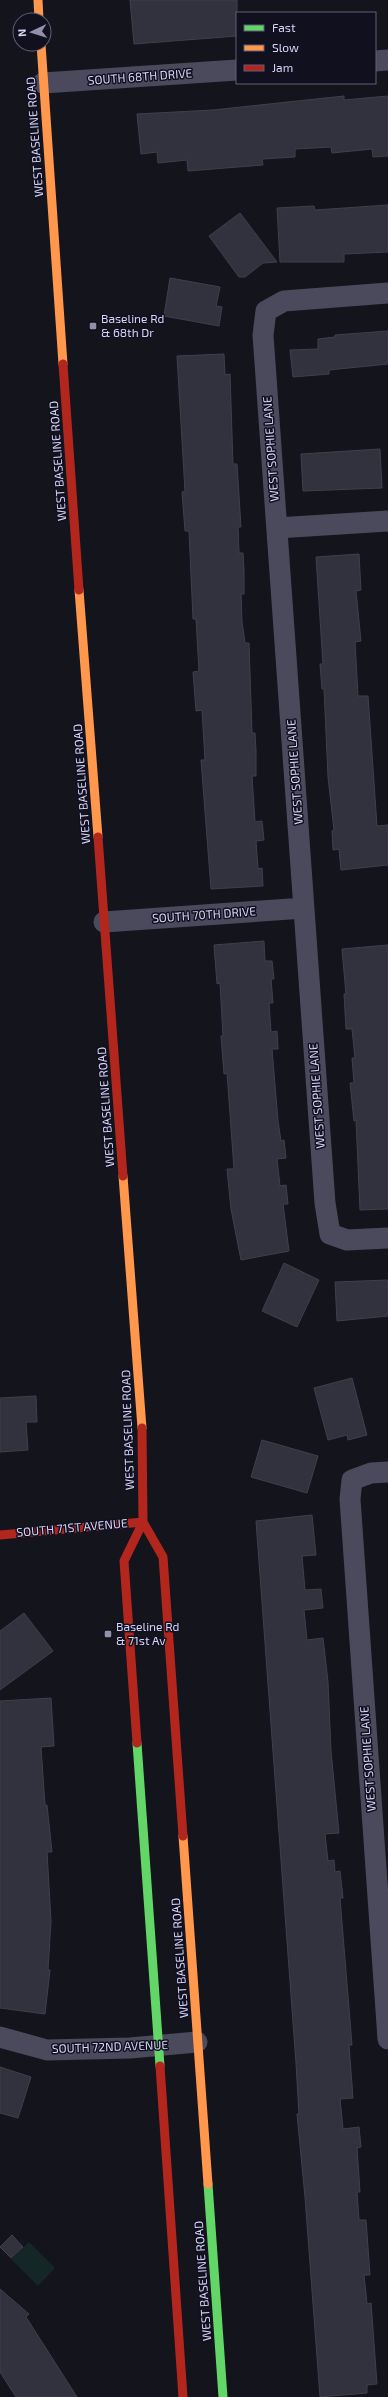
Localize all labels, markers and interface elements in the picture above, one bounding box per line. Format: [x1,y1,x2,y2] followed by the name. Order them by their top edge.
[12,12,52,52] north arrow
[236,12,376,84] legend
[272,20,296,34] text: Fast
[15,28,28,37] text: N
[272,40,299,54] text: Slow
[272,60,293,74] text: Jam
[87,65,193,87] street label: SOUTH 68TH DRIVE
[23,76,45,198] street label: WEST BASELINE ROAD
[101,311,165,339] place label: Baseline Rd & 68th Dr
[88,321,98,331] marker: Baseline Rd & 68th Dr
[259,396,281,502] street label: WEST SOPHIE LANE
[46,400,68,522] street label: WEST BASELINE ROAD
[283,719,305,825] street label: WEST SOPHIE LANE
[70,723,92,845] street label: WEST BASELINE ROAD
[152,903,257,925] street label: SOUTH 70TH DRIVE
[305,1043,327,1149] street label: WEST SOPHIE LANE
[94,1046,116,1168] street label: WEST BASELINE ROAD
[118,1370,136,1491] street label: WEST BASELINE ROAD
[16,1515,128,1539] street label: SOUTH 71ST AVENUE
[116,1619,180,1647] place label: Baseline Rd & 71st Av
[103,1629,113,1639] marker: Baseline Rd & 71st Av
[356,1706,378,1812] street label: WEST SOPHIE LANE
[168,1897,190,2019] street label: WEST BASELINE ROAD
[52,2037,169,2055] street label: SOUTH 72ND AVENUE
[191,2220,213,2342] street label: WEST BASELINE ROAD

